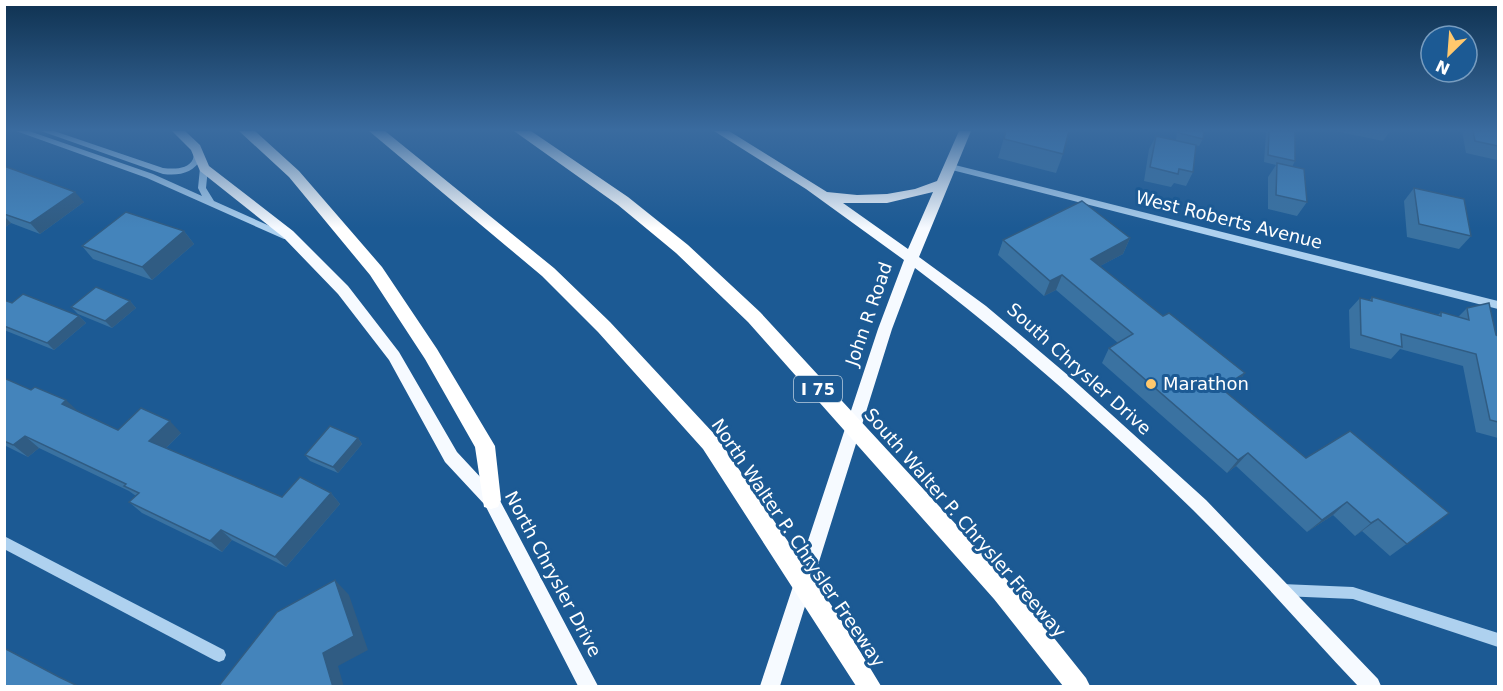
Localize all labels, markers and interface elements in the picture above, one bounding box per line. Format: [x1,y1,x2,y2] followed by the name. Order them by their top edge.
[1419,24,1479,84] north arrow
[1433,56,1453,79] text: N
[1134,186,1325,253] street label: West Roberts Avenue
[841,259,896,369] street label: John R Road
[1003,298,1156,439] street label: South Chrysler Drive
[1163,373,1249,394] place label: Marathon
[794,376,842,402] road number: I 75
[1144,377,1158,391] marker: Marathon
[860,404,1071,642] street label: South Walter P. Chrysler Freeway
[707,415,890,671] street label: North Walter P. Chrysler Freeway
[501,487,606,660] street label: North Chrysler Drive

